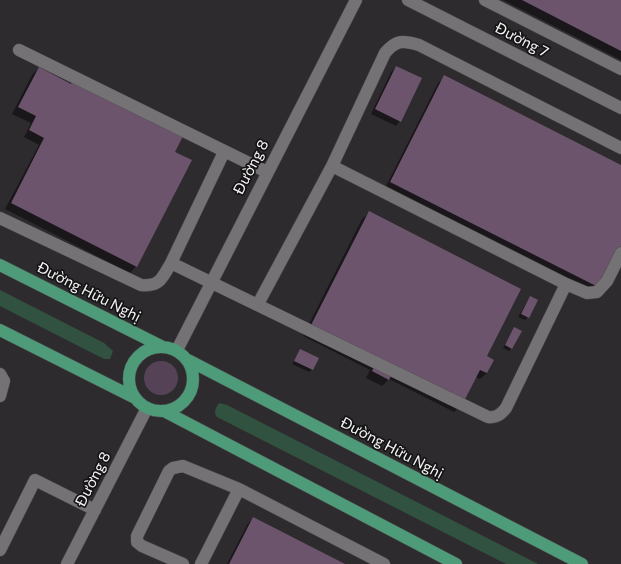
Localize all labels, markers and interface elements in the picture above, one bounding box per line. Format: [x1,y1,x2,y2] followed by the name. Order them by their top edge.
[492,19,552,61] street label: Đường 7
[230,137,272,197] street label: Đường 8
[34,258,144,326] street label: Đường Hữu Nghị
[338,413,446,483] street label: Đường Hữu Nghị
[72,449,114,509] street label: Đường 8

